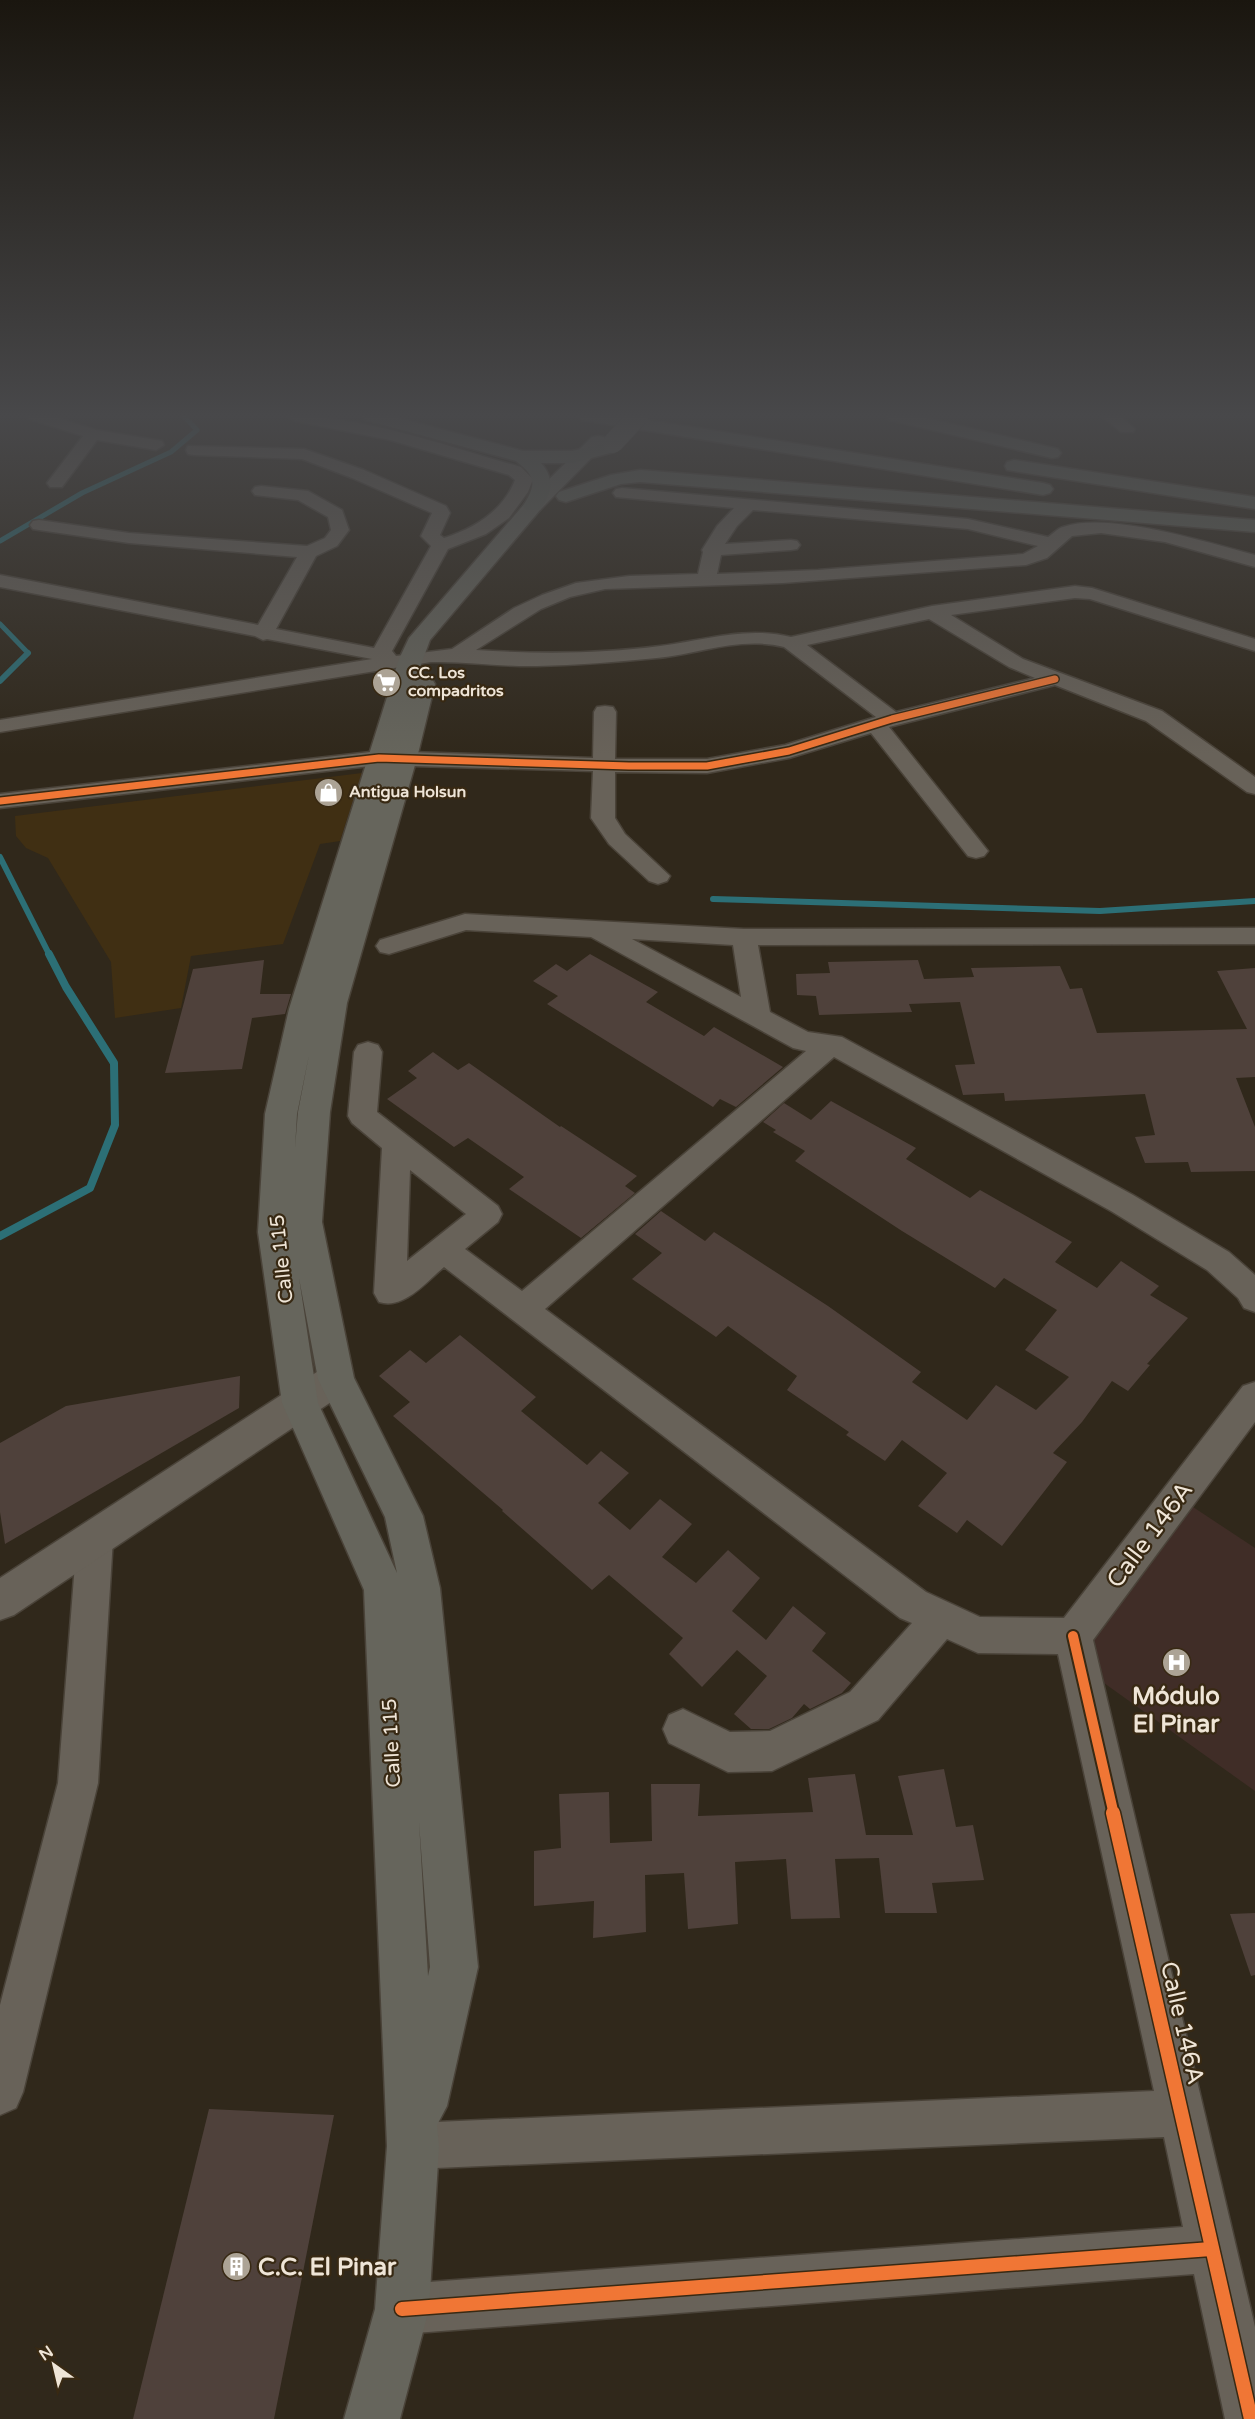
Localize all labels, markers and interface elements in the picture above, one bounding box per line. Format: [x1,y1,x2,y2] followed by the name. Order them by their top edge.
[408,663,504,701] place label: CC. Los compadritos
[371,666,403,698] supermarket icon: CC. Los compadritos
[312,776,344,808] shop icon: Antigua Holsun
[349,782,466,802] place label: Antigua Holsun
[265,1213,299,1305] street label: Calle 115
[1101,1476,1199,1594] street label: Calle 146A
[1160,1647,1192,1679] hospital icon: Módulo El Pinar
[1132,1682,1220,1739] place label: Módulo El Pinar
[378,1698,406,1788] street label: Calle 115
[1154,1959,1210,2087] street label: Calle 146A
[221,2251,253,2283] building icon: C.C. El Pinar
[258,2253,397,2282] place label: C.C. El Pinar
[24,2335,84,2395] north arrow
[35,2342,57,2365] text: N

